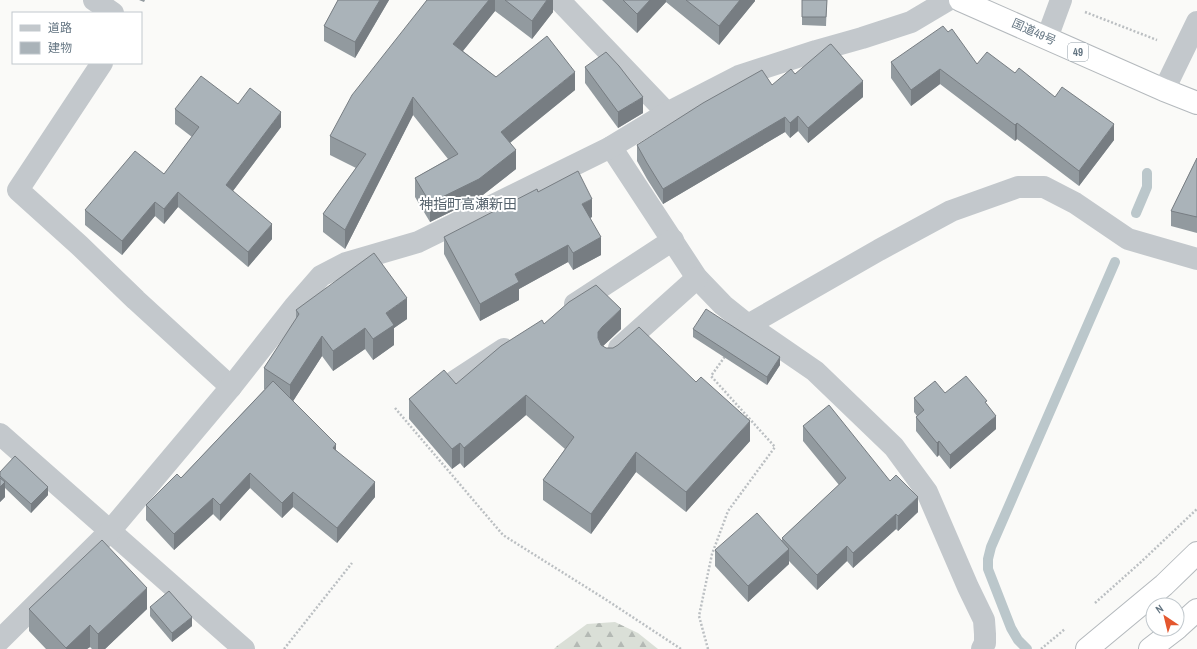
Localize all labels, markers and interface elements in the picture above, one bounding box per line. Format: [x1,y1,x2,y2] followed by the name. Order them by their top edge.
[12,12,142,64] legend
[1009,15,1059,49] street label: 国道49号
[48,20,72,36] text: 道路
[48,40,72,56] text: 建物
[1068,43,1088,61] road number: 49
[419,195,517,213] district label: 神指町高瀬新田
[1145,597,1185,637] north arrow
[1153,601,1166,616] text: N

